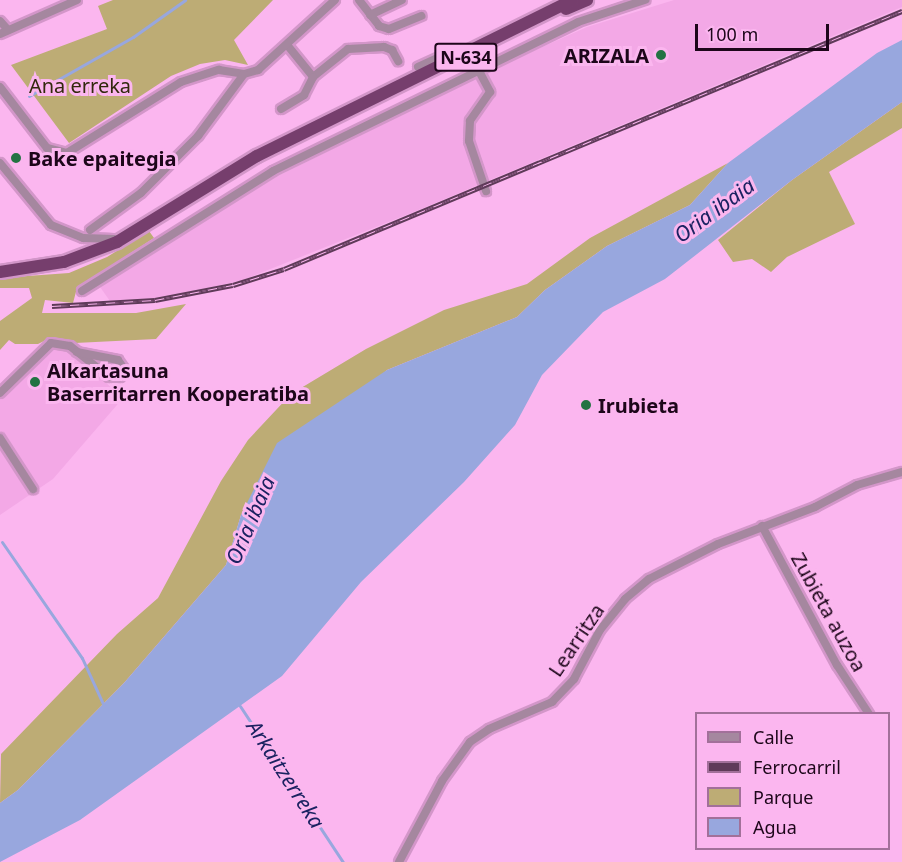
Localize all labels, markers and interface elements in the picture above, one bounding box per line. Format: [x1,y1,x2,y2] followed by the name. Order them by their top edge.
[698,12,832,50] scale bar
[706,22,758,46] text: 100 m
[433,42,499,72] road number: N-634
[564,43,649,67] place label: ARIZALA
[654,48,668,62] marker: ARIZALA
[29,73,131,97] park label: Ana erreka
[28,146,177,170] place label: Bake epaitegia
[9,151,23,165] marker: Bake epaitegia
[669,172,759,248] water label: Oria ibaia
[47,358,309,405] place label: Alkartasuna Baserritarren Kooperatiba
[28,375,42,389] marker: Alkartasuna Baserritarren Kooperatiba
[598,393,679,417] place label: Irubieta
[579,398,593,412] marker: Irubieta
[220,472,280,568] water label: Oria ibaia
[786,548,872,676] street label: Zubieta auzoa
[543,599,609,681] street label: Learritza
[695,712,890,850] legend
[242,715,330,833] water label: Arkaitzerreka
[753,725,794,749] text: Calle
[753,755,841,779] text: Ferrocarril
[753,785,813,809] text: Parque
[753,815,797,839] text: Agua

